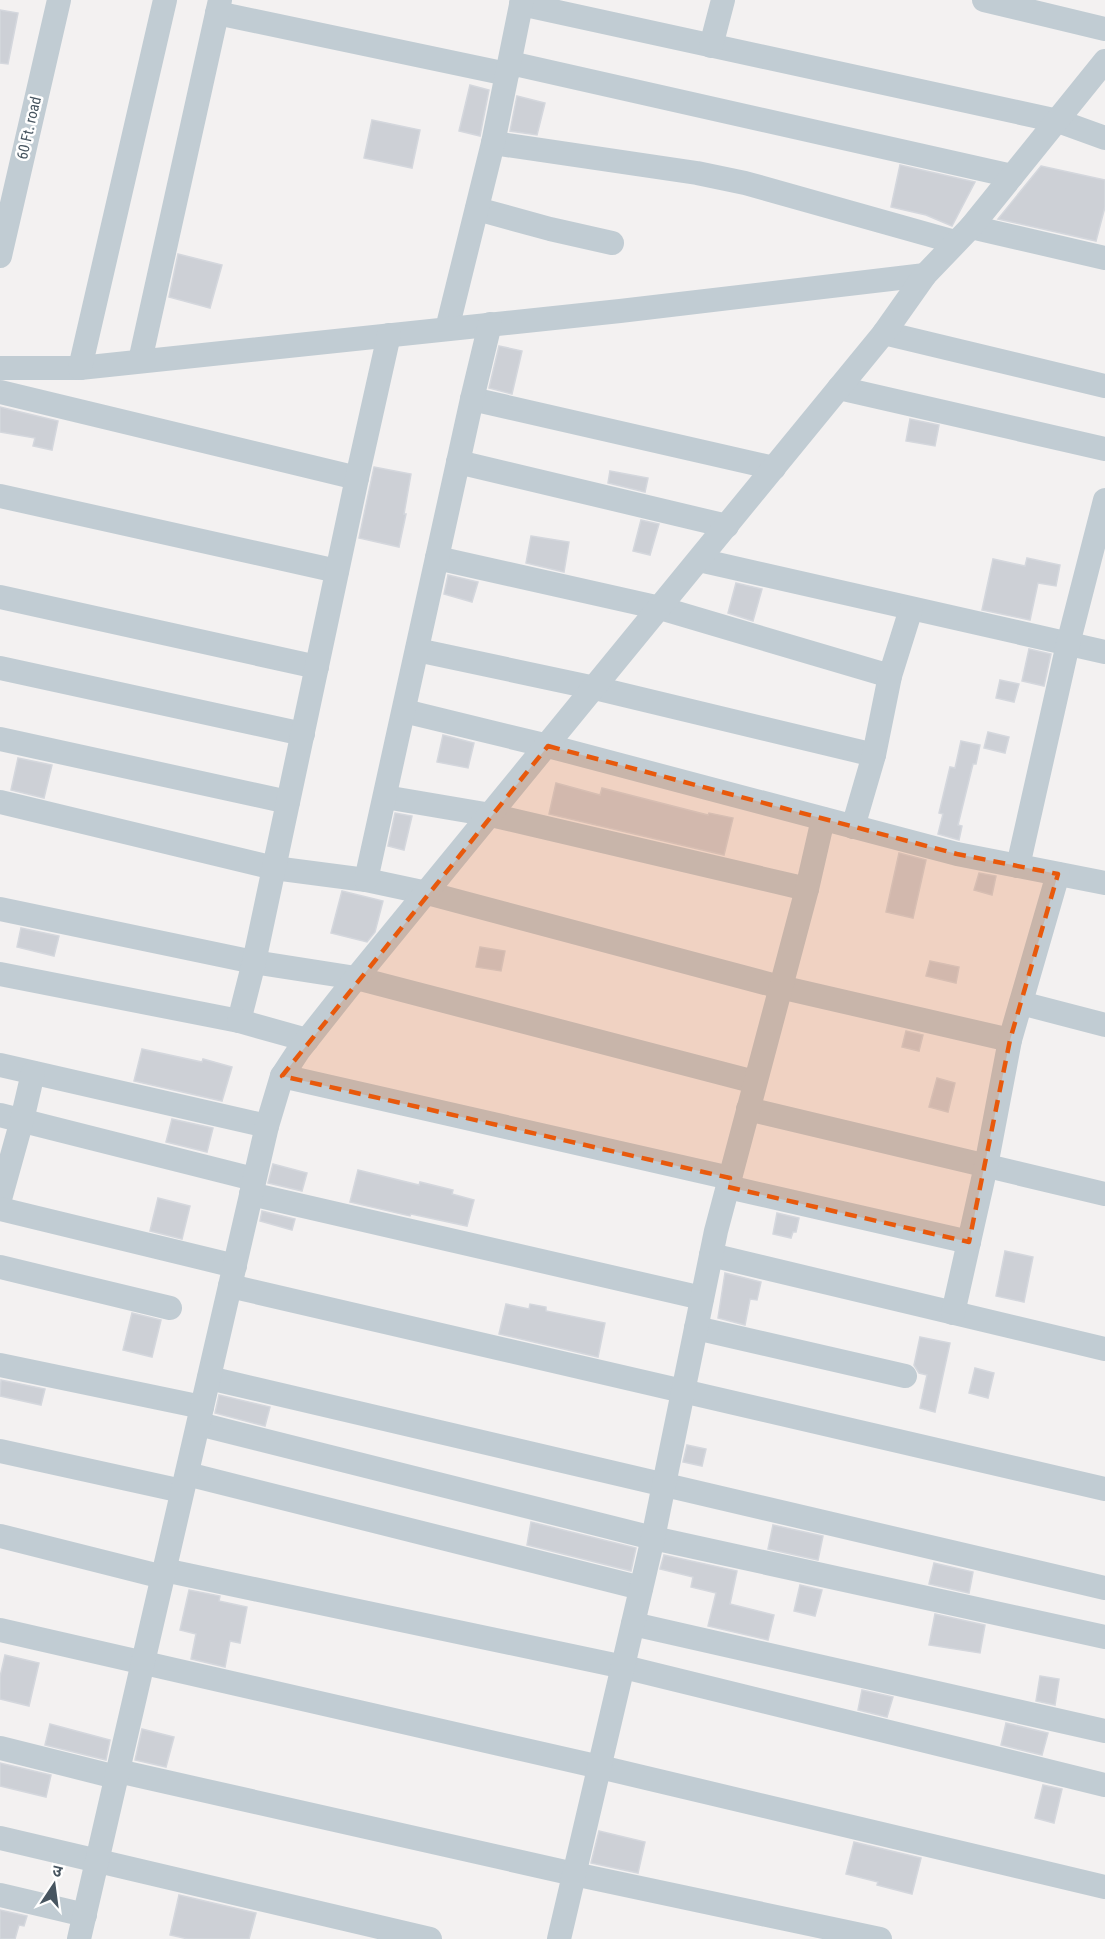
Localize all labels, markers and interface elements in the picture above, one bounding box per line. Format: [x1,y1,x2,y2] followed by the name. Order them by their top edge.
[13,95,45,161] street label: 60 Ft. road
[24,1855,84,1915] north arrow
[51,1861,65,1881] text: उ

